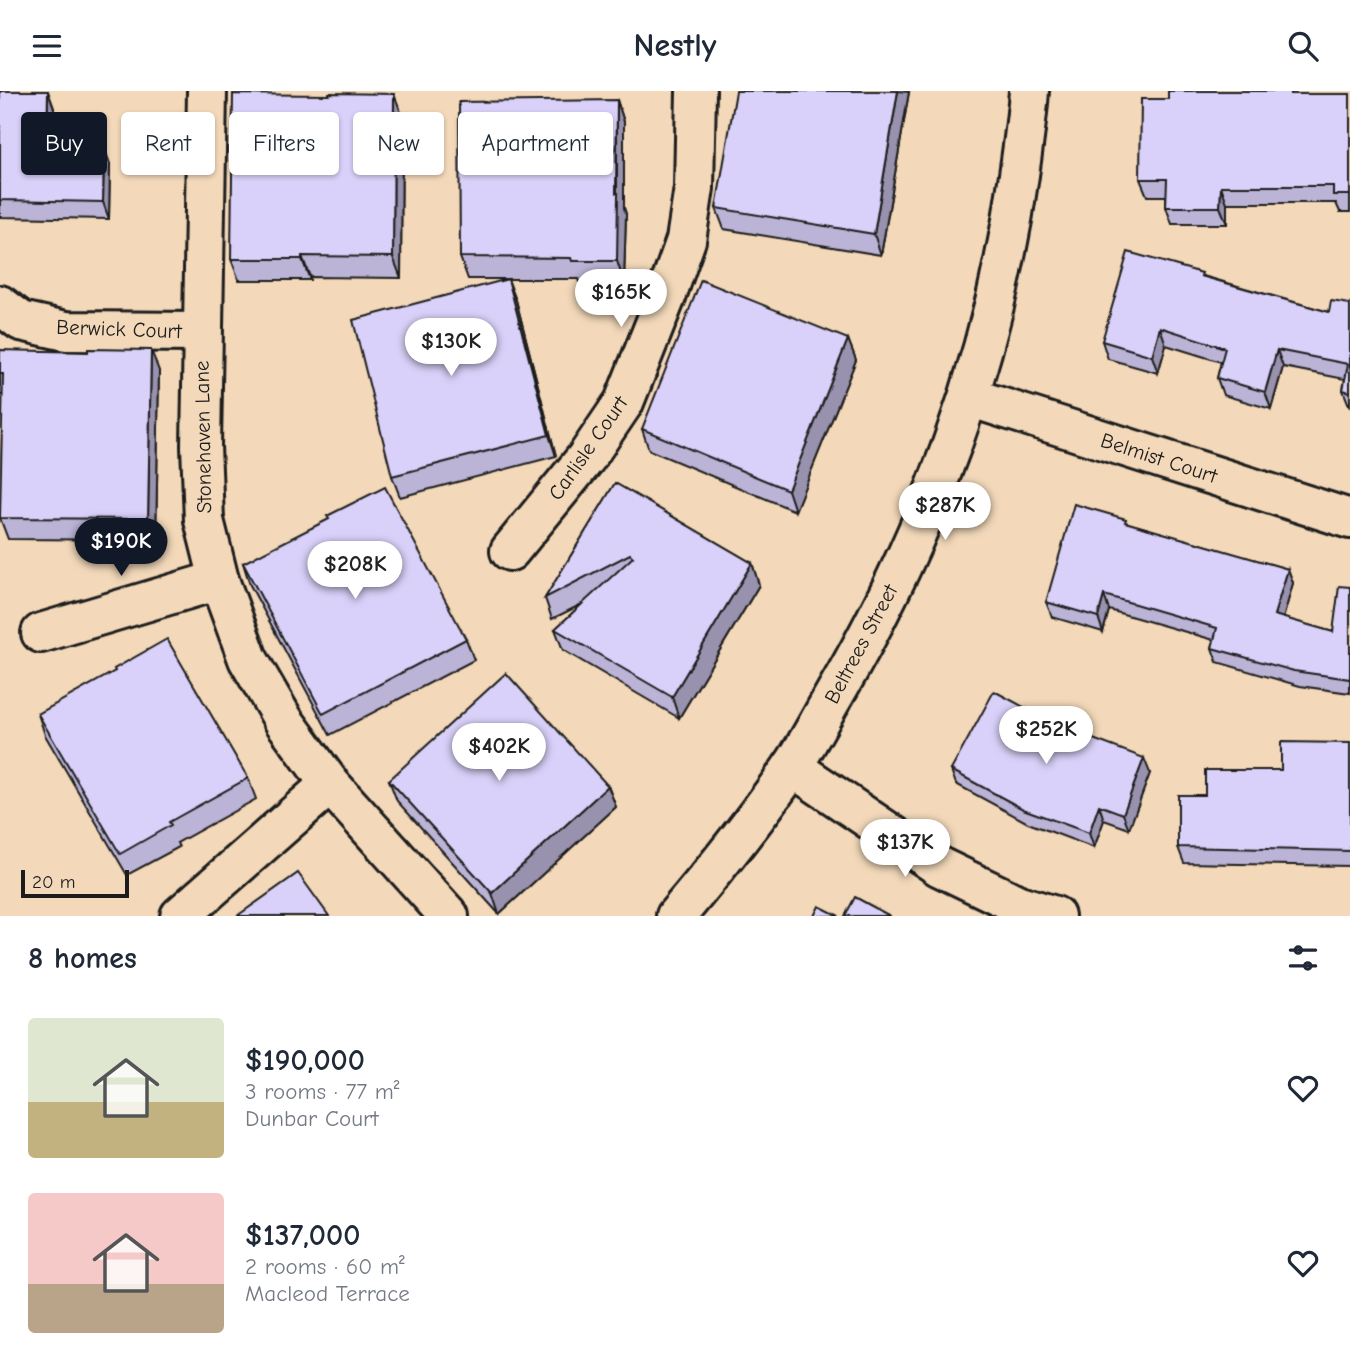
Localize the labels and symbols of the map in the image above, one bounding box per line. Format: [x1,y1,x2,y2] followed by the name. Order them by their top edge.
[572,269,670,329] pin: $165K
[56,315,183,343] street label: Berwick Court
[402,319,500,378] pin: $130K
[190,360,216,514] street label: Stonehaven Lane
[543,391,633,505] street label: Carlisle Court
[1098,428,1221,488] street label: Belmist Court
[896,483,994,542] pin: $287K
[72,519,170,578] pin: $190K
[306,541,404,601] pin: $208K
[820,579,903,708] street label: Beltrees Street
[997,707,1095,766] pin: $252K
[450,723,548,783] pin: $402K
[856,819,954,879] pin: $137K
[21,867,130,899] scale bar

